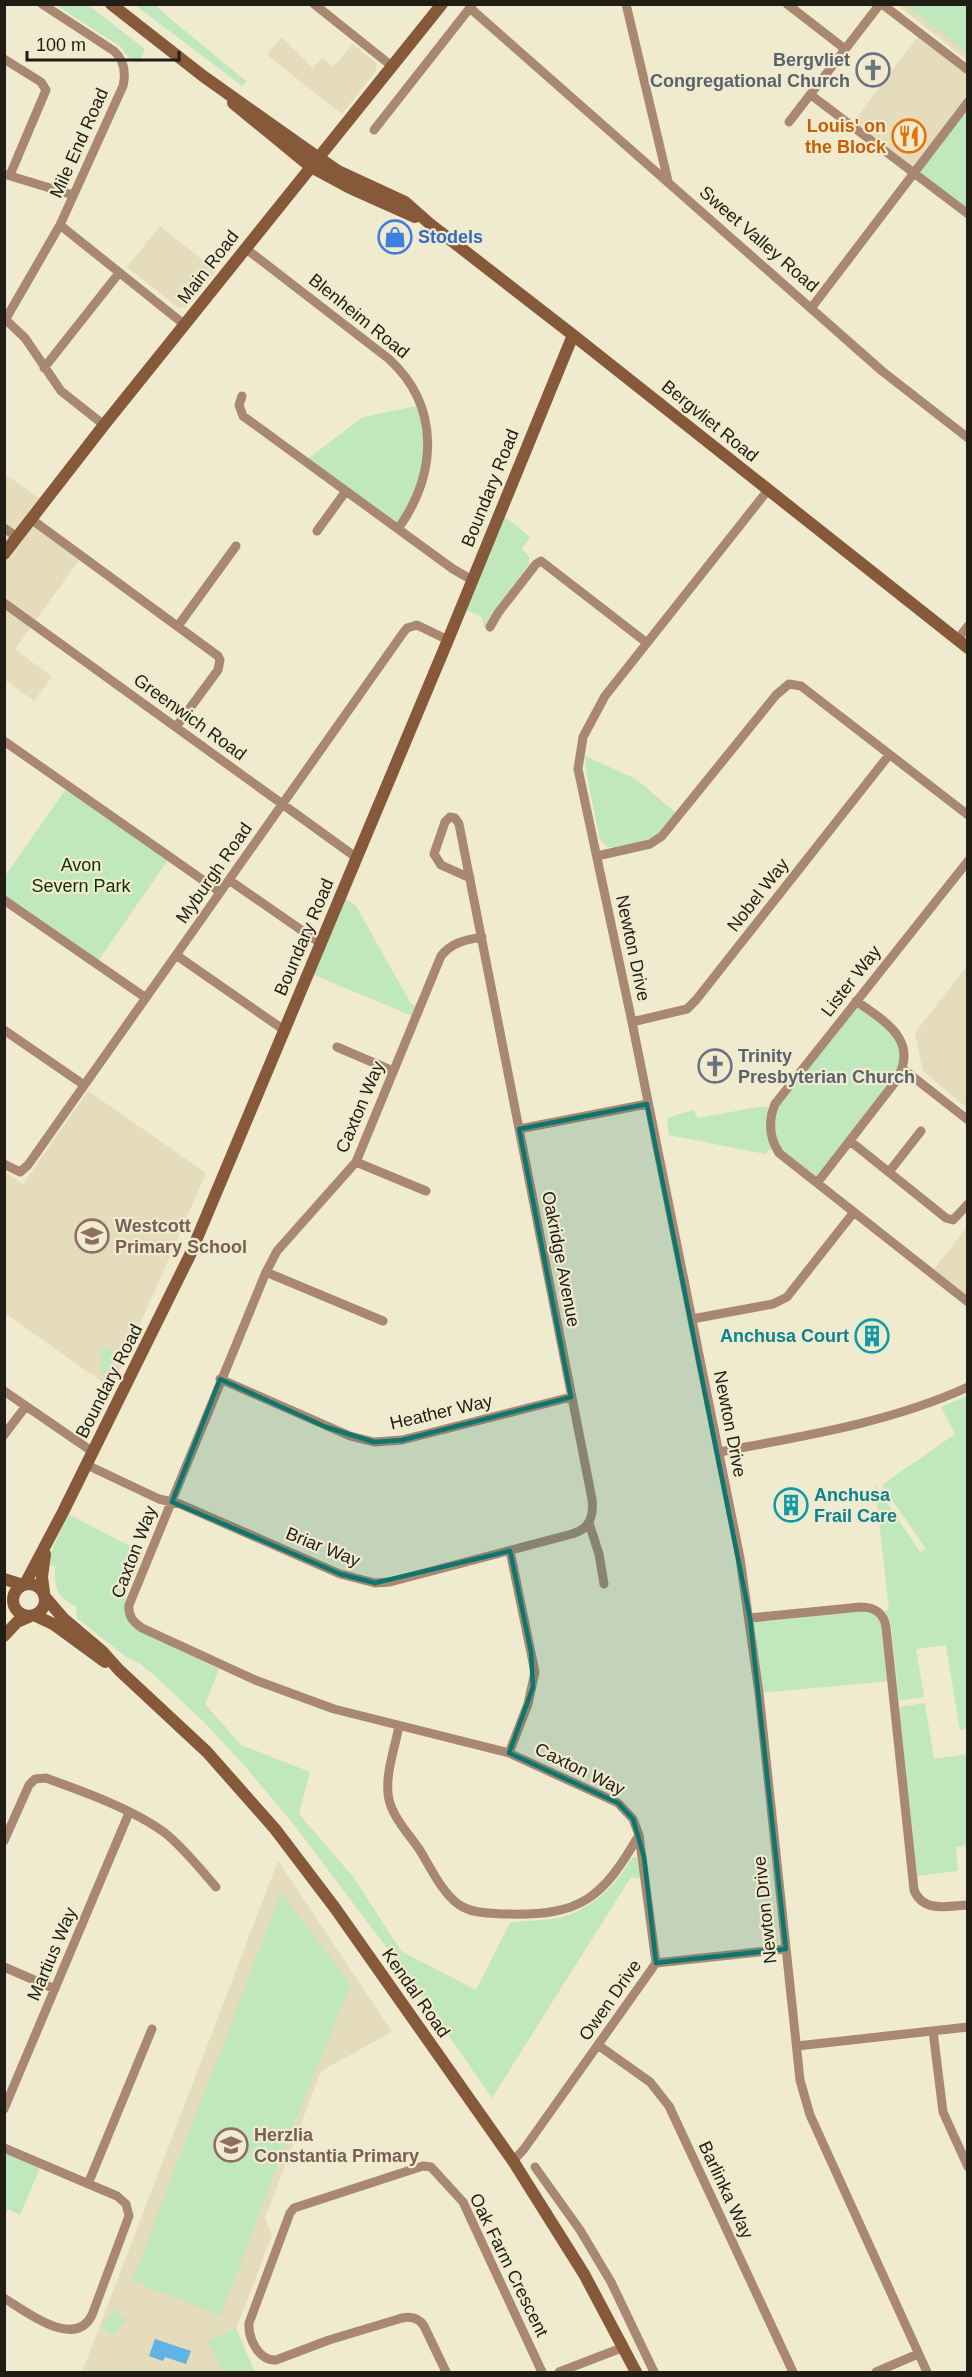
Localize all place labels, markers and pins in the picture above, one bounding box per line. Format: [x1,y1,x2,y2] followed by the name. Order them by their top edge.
[650,50,850,91] place label: Bergvliet Congregational Church
[855,52,891,88] church icon: Bergvliet Congregational Church
[805,116,887,157] place label: Louis' on the Block
[891,118,927,154] restaurant icon: Louis' on the Block
[377,219,413,255] shop icon: Stodels
[418,227,483,247] place label: Stodels
[738,1046,915,1087] place label: Trinity Presbyterian Church
[697,1048,733,1084] church icon: Trinity Presbyterian Church
[115,1216,247,1257] place label: Westcott Primary School
[74,1218,110,1254] school or university icon: Westcott Primary School
[854,1318,890,1354] building icon: Anchusa Court
[720,1326,849,1346] place label: Anchusa Court
[814,1485,897,1526] place label: Anchusa Frail Care
[773,1487,809,1523] building icon: Anchusa Frail Care
[254,2125,419,2166] place label: Herzlia Constantia Primary
[213,2127,249,2163] school or university icon: Herzlia Constantia Primary

